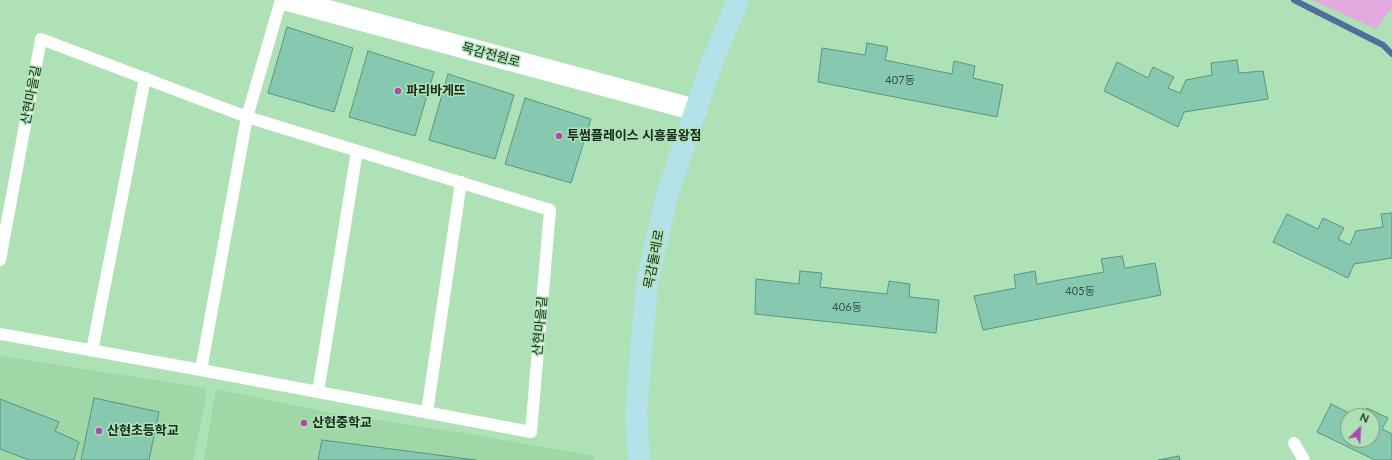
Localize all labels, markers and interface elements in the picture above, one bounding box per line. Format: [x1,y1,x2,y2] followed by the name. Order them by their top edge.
[460,40,522,70] street label: 목감전원로
[18,64,44,126] street label: 산현마을길
[885,73,915,87] house number: 407동
[406,83,466,99] place label: 파리바게뜨
[393,86,403,96] marker: 파리바게뜨
[567,128,702,144] place label: 투썸플레이스 시흥물왕점
[554,131,564,141] marker: 투썸플레이스 시흥물왕점
[641,228,667,290] street label: 목감둘레로
[1065,284,1095,298] house number: 405동
[530,296,550,356] street label: 산현마을길
[832,300,862,314] house number: 406동
[1340,408,1380,448] north arrow
[1358,410,1371,425] text: N
[312,415,372,431] place label: 산현중학교
[299,418,309,428] marker: 산현중학교
[107,423,179,439] place label: 산현초등학교
[94,426,104,436] marker: 산현초등학교

